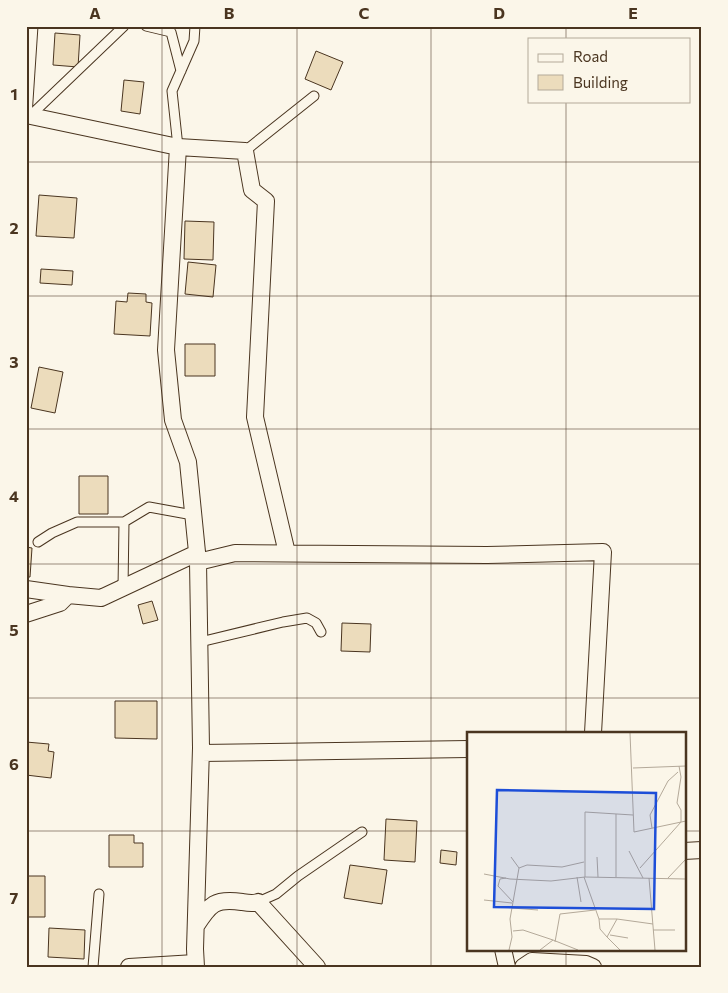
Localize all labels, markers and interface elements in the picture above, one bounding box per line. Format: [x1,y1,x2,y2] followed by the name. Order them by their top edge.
[89,3,101,22] text: A
[224,3,235,22] text: B
[359,3,370,22] text: C
[493,3,505,22] text: D
[628,3,638,22] text: E
[528,38,690,102] legend
[573,47,608,65] text: Road
[573,73,628,91] text: Building
[10,84,18,103] text: 1
[9,218,19,237] text: 2
[9,352,19,371] text: 3
[9,486,19,505] text: 4
[9,620,19,639] text: 5
[467,732,686,950] inset map
[9,754,19,773] text: 6
[10,888,19,907] text: 7

